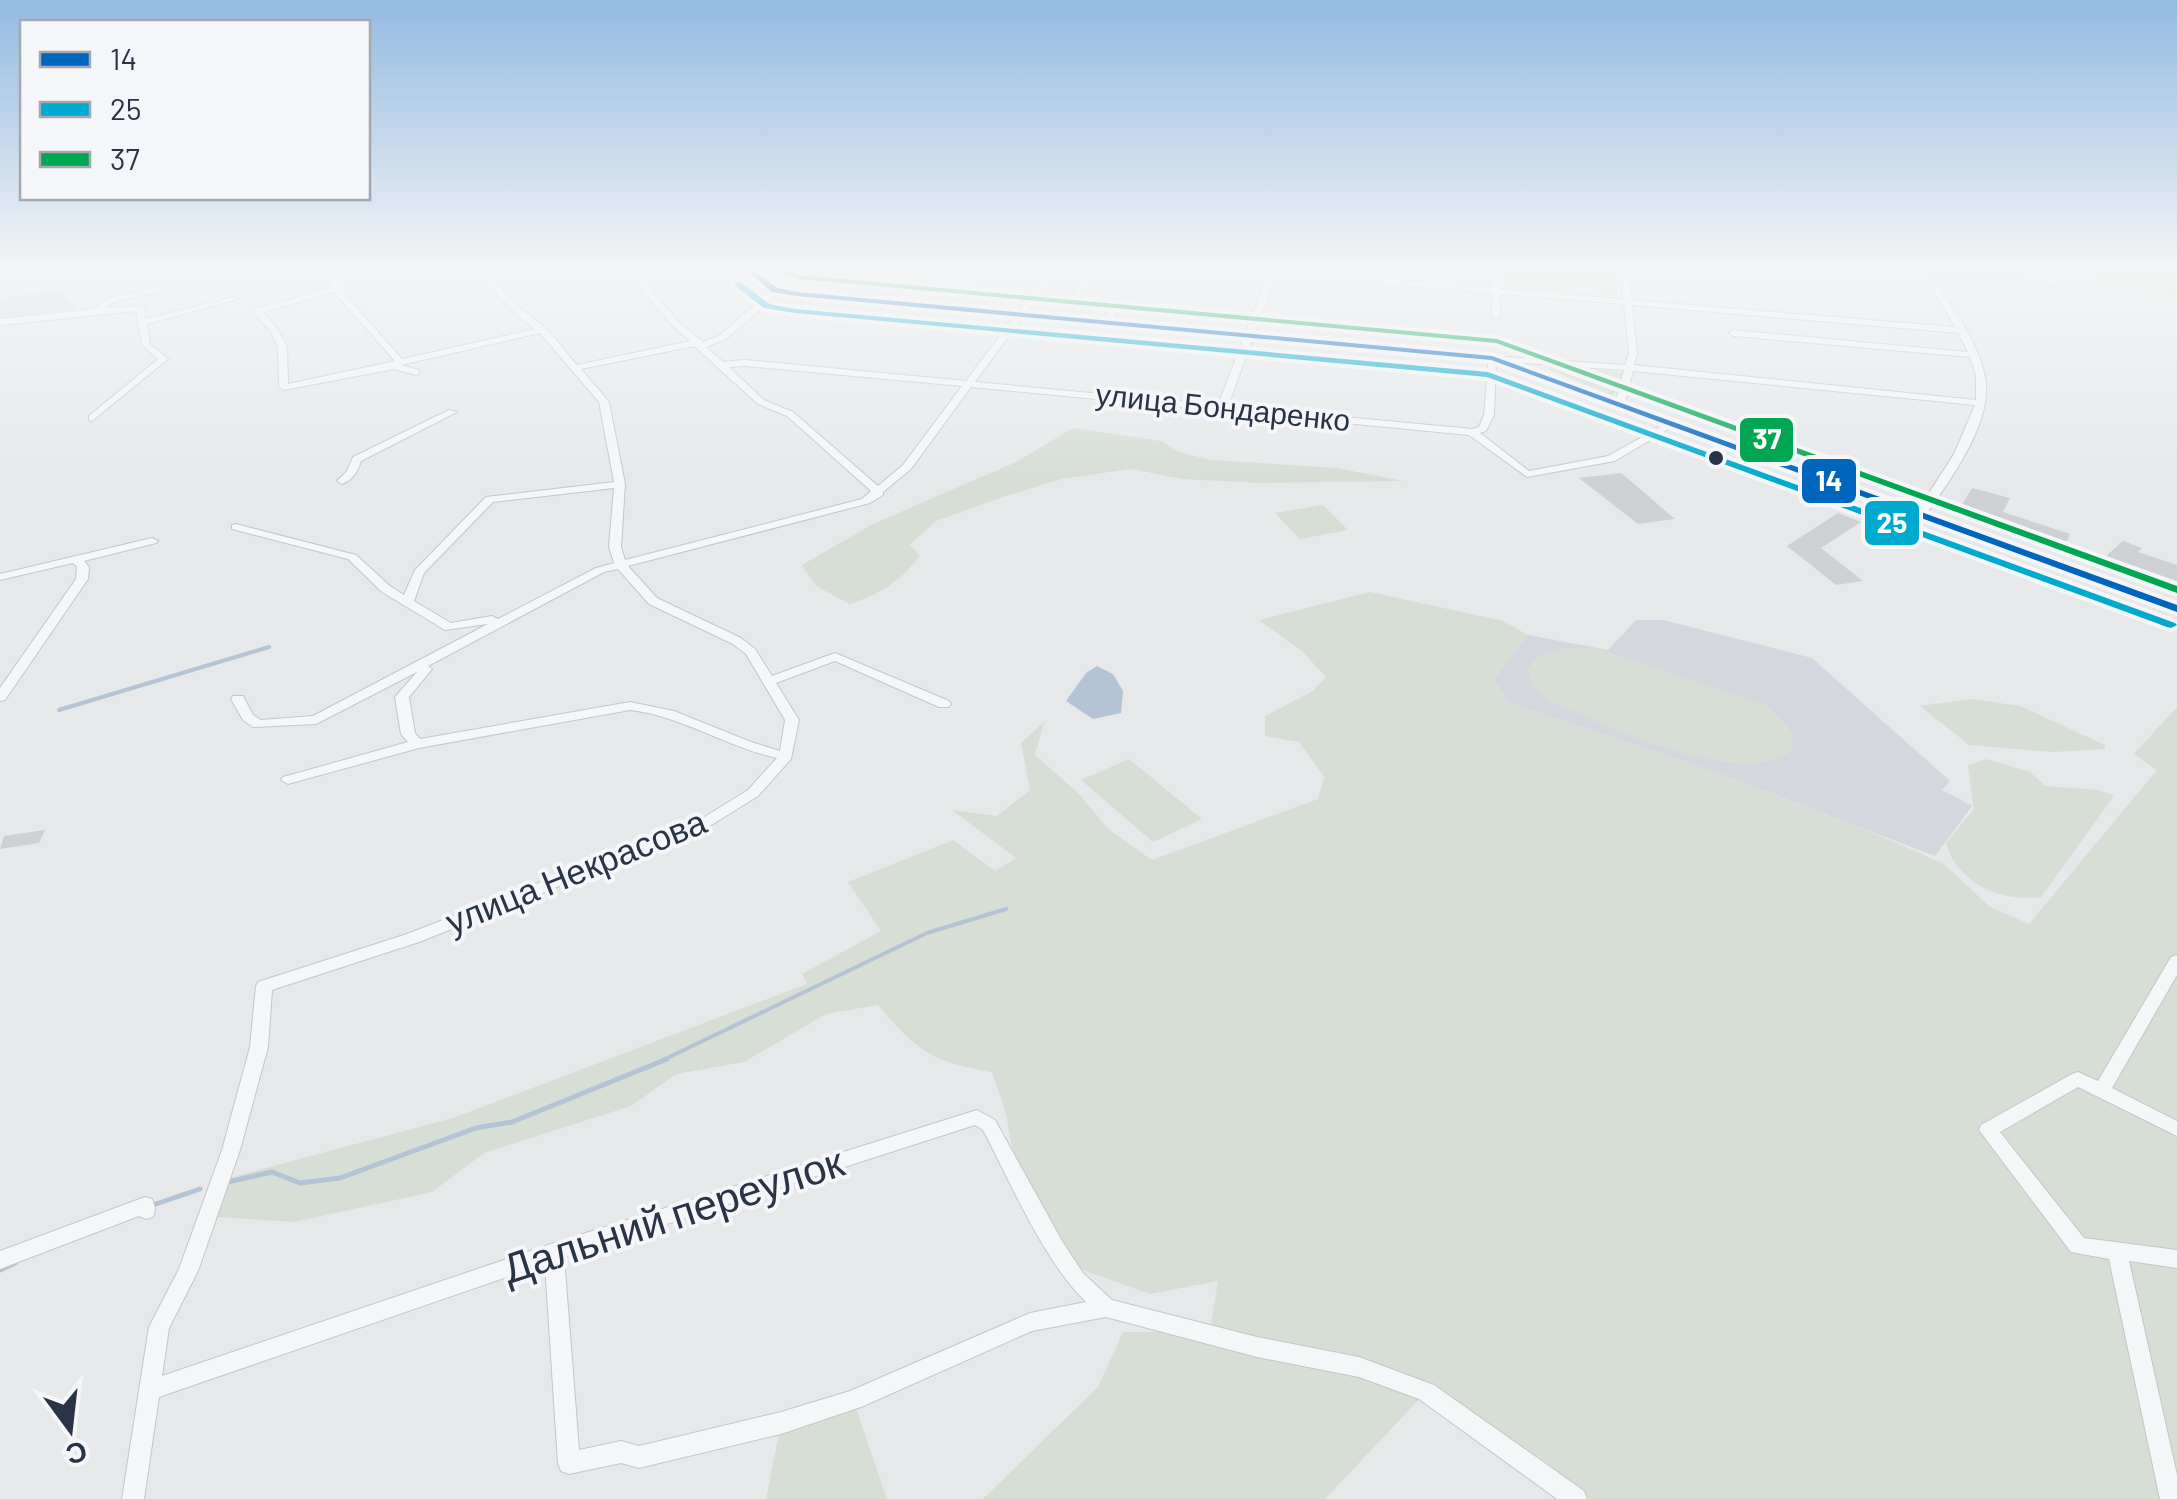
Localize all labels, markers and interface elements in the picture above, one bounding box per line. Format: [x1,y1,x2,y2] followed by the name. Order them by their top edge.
[20,20,370,200] legend
[110,40,137,76] text: 14
[110,90,142,126] text: 25
[110,140,140,176] text: 37
[1094,375,1352,437] street label: улица Бондаренко
[1738,416,1795,464] line badge: 37
[1752,421,1782,455] text: 37
[1706,448,1726,468] unlabelled marker
[1800,457,1858,505] line badge: 14
[1816,463,1842,497] text: 14
[1863,499,1921,547] line badge: 25
[1877,505,1907,539] text: 25
[439,799,712,942] street label: улица Некрасова
[495,1134,850,1293] street label: Дальний переулок
[20,1379,120,1479] north arrow
[63,1435,91,1473] text: С

